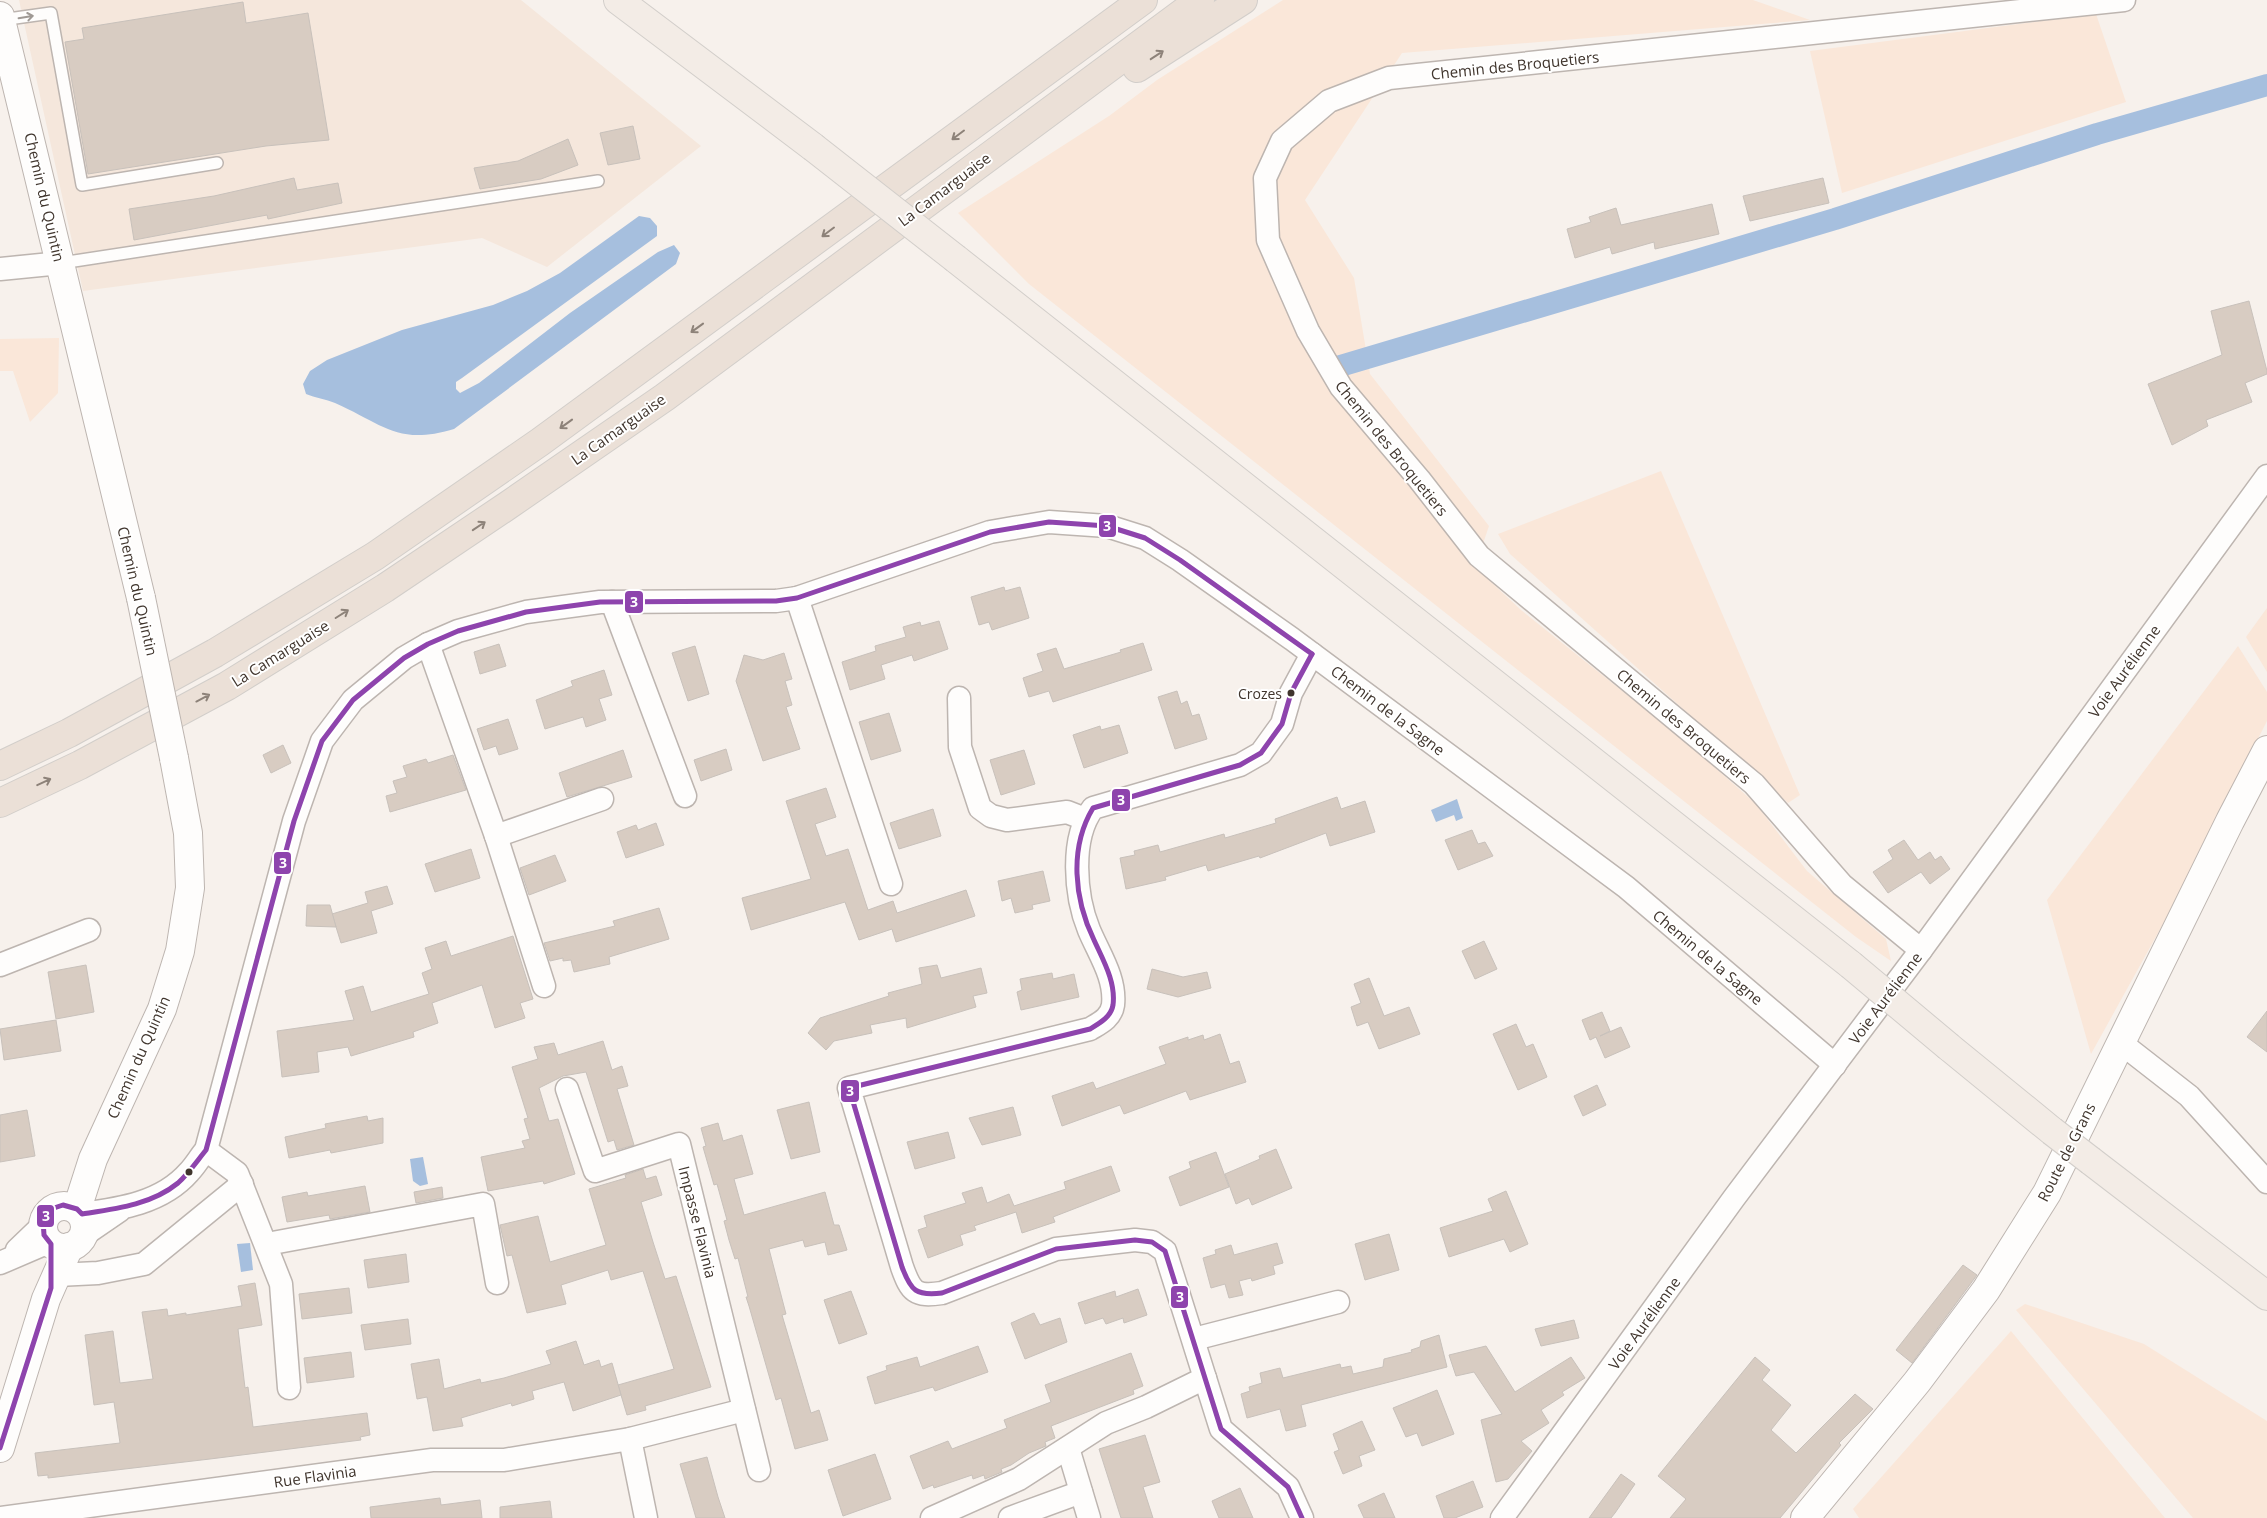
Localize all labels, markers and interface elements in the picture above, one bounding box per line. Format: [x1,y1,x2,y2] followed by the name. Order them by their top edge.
[18,11,34,21] one-way arrow
[1430,46,1600,84] street label: Chemin des Broquetiers
[1150,50,1164,60] one-way arrow
[952,129,965,140] one-way arrow
[20,130,70,264] street label: Chemin du Quintin
[894,148,994,230] street label: La Camarguaise
[822,226,835,237] one-way arrow
[690,323,704,333] one-way arrow
[1331,376,1453,520] street label: Chemin des Broquetiers
[567,389,669,469] street label: La Camarguaise
[559,419,573,429] one-way arrow
[1098,514,1117,538] line badge: 3
[1103,516,1111,535] text: 3
[471,520,485,530] one-way arrow
[113,524,163,658] street label: Chemin du Quintin
[624,590,644,614] line badge: 3
[630,592,638,611] text: 3
[335,609,349,619] one-way arrow
[228,615,332,691] street label: La Camarguaise
[2084,621,2164,721] street label: Voie Aurélienne
[1327,661,1449,759] street label: Chemin de la Sagne
[1613,664,1755,788] street label: Chemin des Broquetiers
[1238,684,1282,703] place label: Crozes
[1286,688,1296,698] marker: Crozes
[196,693,210,703] one-way arrow
[36,777,51,786] one-way arrow
[1111,788,1131,812] line badge: 3
[1117,790,1125,809] text: 3
[273,851,292,875] line badge: 3
[279,853,287,872] text: 3
[1649,905,1767,1009] street label: Chemin de la Sagne
[1844,948,1926,1048] street label: Voie Aurélienne
[102,992,174,1122] street label: Chemin du Quintin
[840,1079,860,1103] line badge: 3
[846,1081,854,1100] text: 3
[2032,1099,2100,1205] street label: Route de Grans
[674,1164,722,1280] street label: Impasse Flavinia
[184,1167,194,1177] unlabelled marker
[36,1204,55,1228] line badge: 3
[42,1206,50,1225] text: 3
[1604,1273,1684,1373] street label: Voie Aurélienne
[1170,1285,1189,1309] line badge: 3
[1176,1287,1184,1306] text: 3
[272,1460,358,1492] street label: Rue Flavinia

